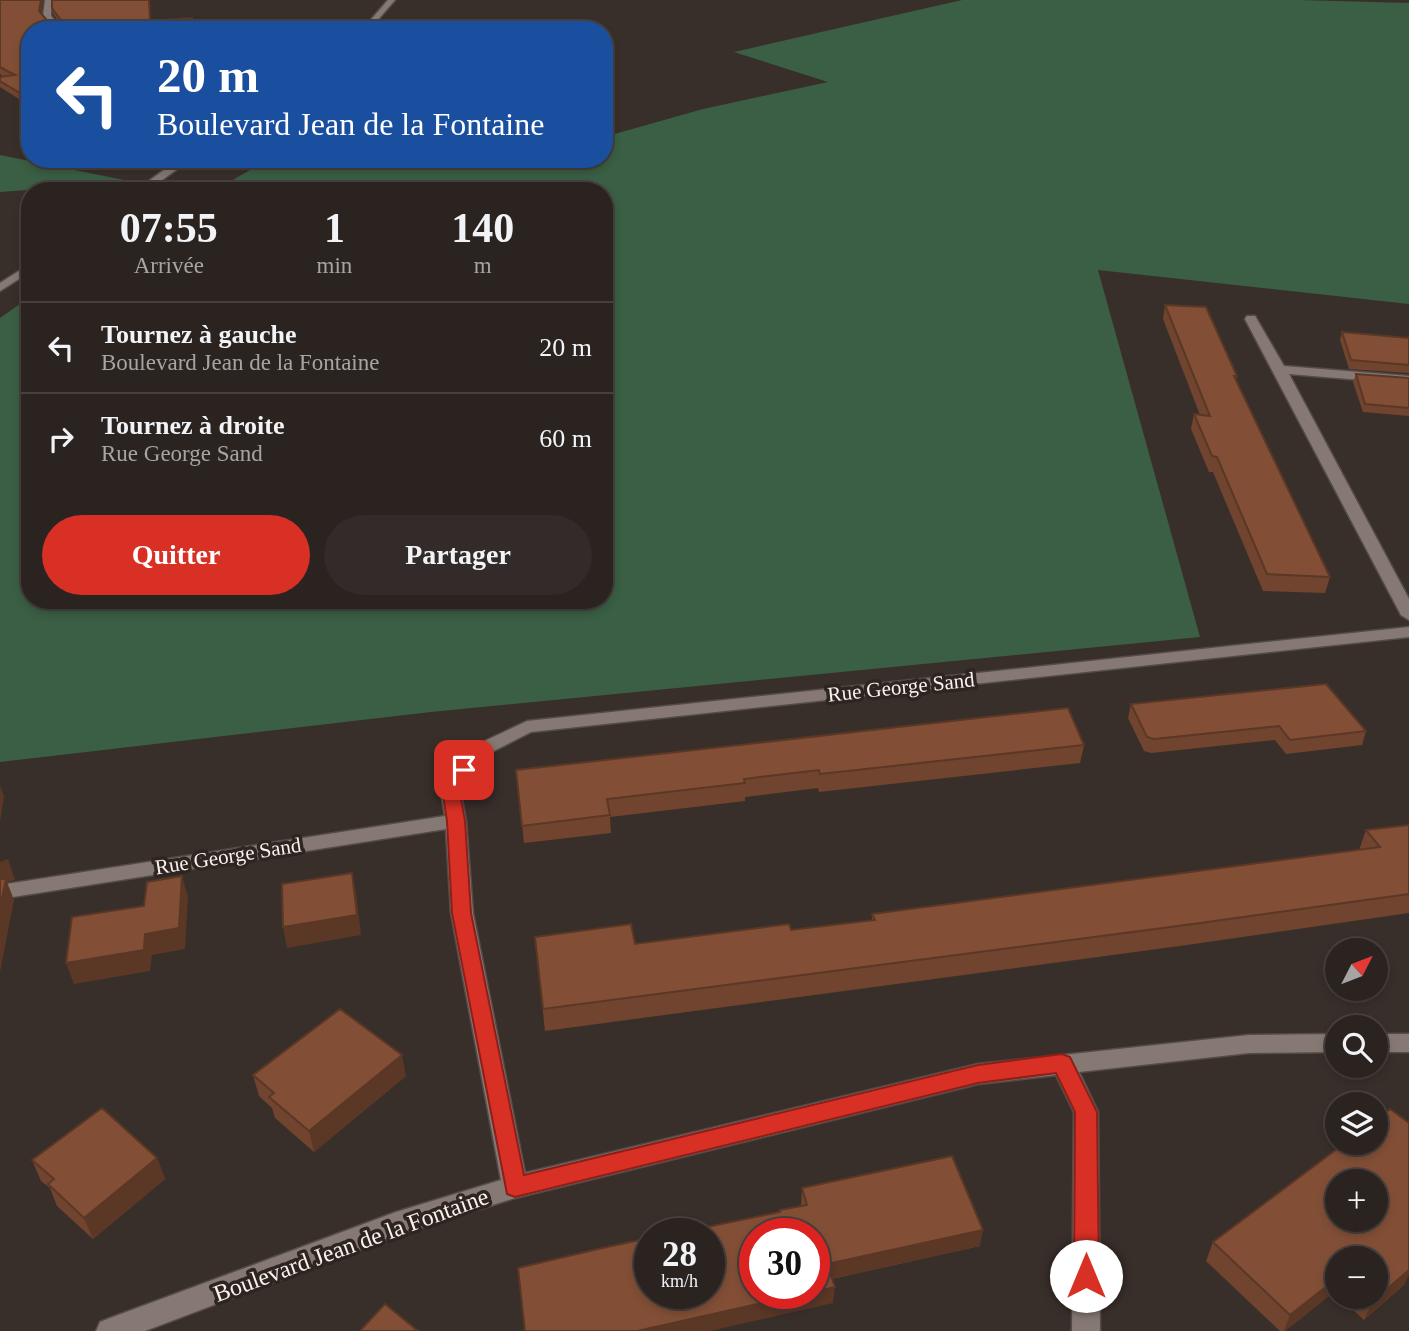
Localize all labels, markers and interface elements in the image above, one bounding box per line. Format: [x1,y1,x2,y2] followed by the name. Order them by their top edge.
[157,48,259,103] text: 20 m
[42,49,133,140] icon: left
[157,106,544,142] text: Boulevard Jean de la Fontaine
[120,205,218,251] text: 07:55
[324,205,345,251] text: 1
[451,205,514,251] text: 140
[134,253,204,278] text: Arrivée
[317,253,352,278] text: min
[474,253,492,278] text: m
[101,320,297,349] text: Tournez à gauche
[42,329,80,367] icon: left
[539,333,592,362] text: 20 m
[101,350,379,375] text: Boulevard Jean de la Fontaine
[101,411,284,440] text: Tournez à droite
[42,420,80,458] icon: right
[539,424,592,453] text: 60 m
[101,441,263,466] text: Rue George Sand
[42,515,310,595] button: Quitter
[324,515,592,595] button: Partager
[826,667,976,707] street label: Rue George Sand
[434,740,494,800] pin
[445,751,483,789] icon: arrive
[153,833,303,879] street label: Rue George Sand
[1325,938,1388,1001] north arrow
[1325,938,1388,1309] map controls
[1325,1015,1388,1078] button: search
[1325,1092,1388,1155] button: layers
[1325,1169,1388,1232] button: +
[210,1183,492,1307] street label: Boulevard Jean de la Fontaine
[739,1218,830,1309] speed limit sign: 30
[662,1235,697,1274] text: 28
[1049,1239,1123,1313] position arrow
[1325,1246,1388,1309] button: −
[661,1271,698,1291] text: km/h

